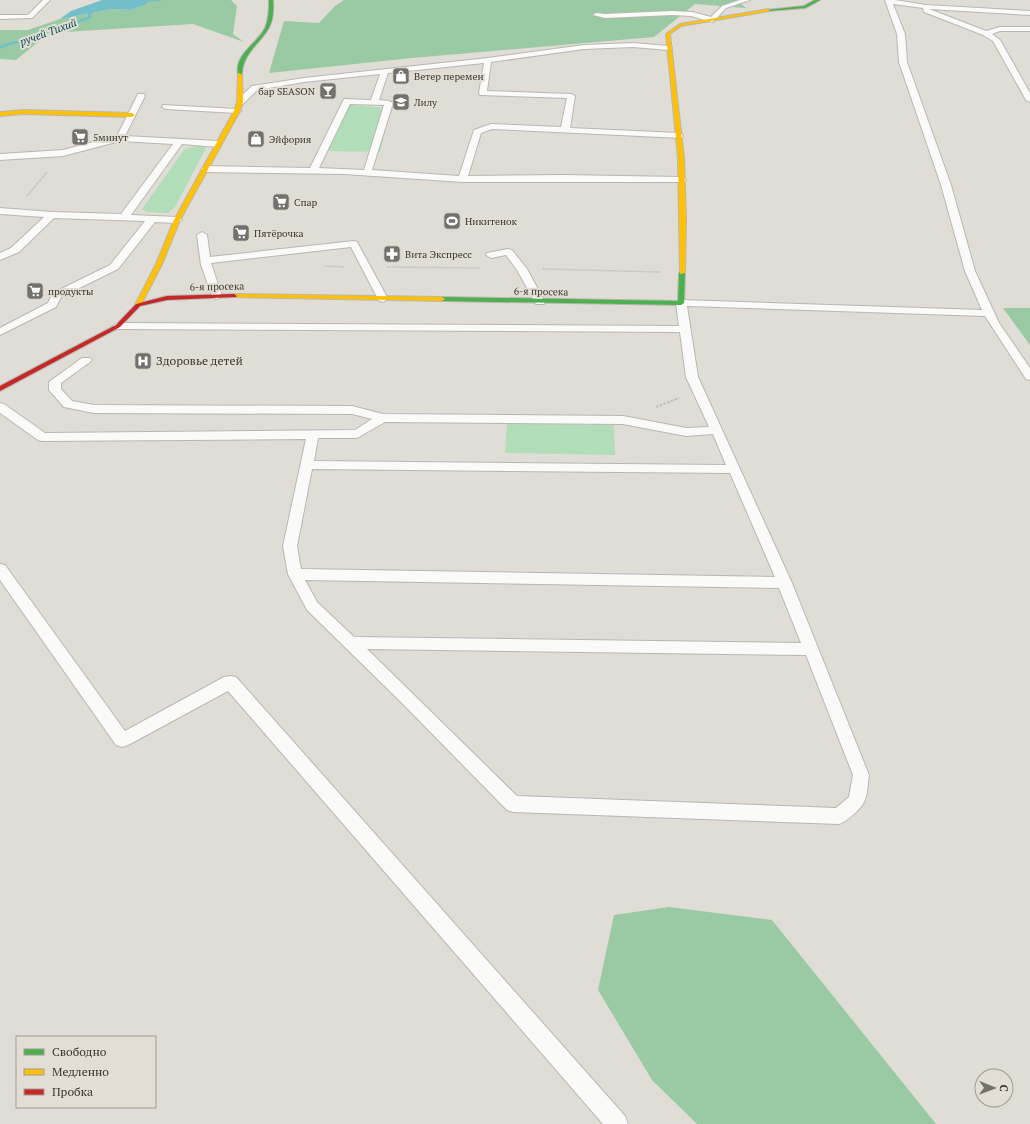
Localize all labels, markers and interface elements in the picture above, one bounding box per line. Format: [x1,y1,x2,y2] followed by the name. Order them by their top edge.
[18,15,78,49] water label: ручей Тихий
[391,66,411,86] shop icon: Ветер перемен
[414,70,484,83] place label: Ветер перемен
[318,81,338,101] bar icon: бар SEASON
[258,85,316,98] place label: бар SEASON
[391,92,411,112] school or university icon: Лилу
[413,96,438,109] place label: Лилу
[70,127,90,147] supermarket icon: 5минут
[246,129,266,149] shop icon: Эйфория
[93,131,128,144] place label: 5минут
[269,133,311,146] place label: Эйфория
[271,192,291,212] supermarket icon: Спар
[294,196,318,209] place label: Спар
[442,211,462,231] sports icon: Никитенок
[465,215,518,228] place label: Никитенок
[231,223,251,243] supermarket icon: Пятёрочка
[254,227,304,240] place label: Пятёрочка
[382,244,402,264] pharmacy icon: Вита Экспресс
[405,248,472,261] place label: Вита Экспресс
[190,280,244,293] street label: 6-я просека
[25,281,45,301] supermarket icon: продукты
[48,285,94,298] place label: продукты
[514,285,568,298] street label: 6-я просека
[133,351,153,371] hospital icon: Здоровье детей
[156,353,243,368] place label: Здоровье детей
[16,1036,156,1108] legend
[52,1044,107,1059] text: Свободно
[52,1064,109,1079] text: Медленно
[974,1068,1014,1108] north arrow
[52,1084,93,1099] text: Пробка
[997,1084,1011,1092] text: С

